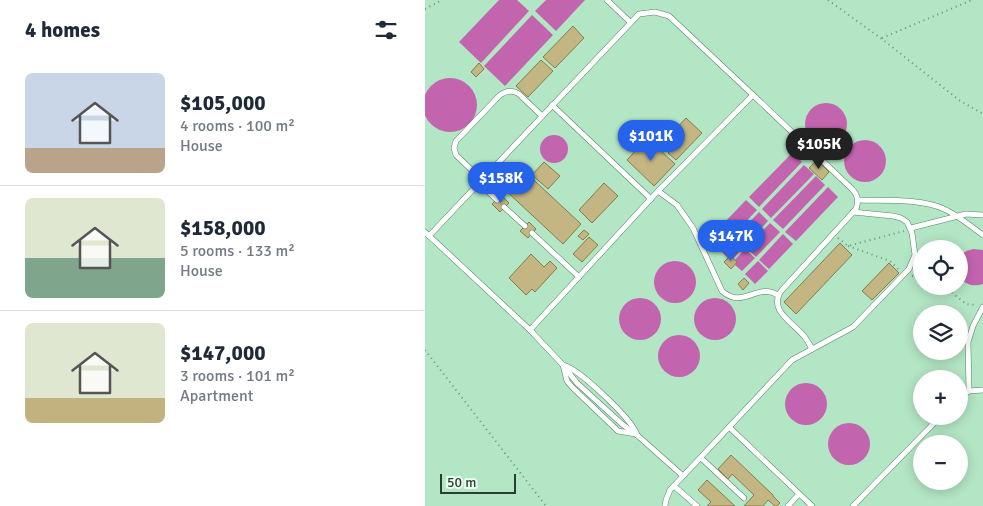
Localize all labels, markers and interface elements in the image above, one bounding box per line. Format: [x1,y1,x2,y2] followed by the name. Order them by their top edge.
[372,16,400,44] icon: filters
[25,17,100,43] text: 4 homes
[180,90,266,116] text: $105,000
[65,93,125,153] icon: home
[180,116,295,136] text: 4 rooms · 100 m²
[616,120,686,162] pin: $101K
[629,126,673,146] text: $101K
[784,128,854,170] pin: $105K
[797,134,841,154] text: $105K
[180,136,223,156] text: House
[466,162,536,204] pin: $158K
[479,168,523,188] text: $158K
[180,215,266,241] text: $158,000
[65,218,125,278] icon: home
[696,220,766,262] pin: $147K
[709,226,753,246] text: $147K
[913,240,968,490] map controls
[913,240,968,295] button: locate
[180,241,295,261] text: 5 rooms · 133 m²
[180,261,223,281] text: House
[913,305,968,360] button: layers
[180,340,266,366] text: $147,000
[65,343,125,403] icon: home
[180,366,295,386] text: 3 rooms · 101 m²
[913,370,968,425] button: +
[180,386,253,406] text: Apartment
[913,435,968,490] button: −
[440,471,516,494] scale bar
[447,474,476,491] text: 50 m

